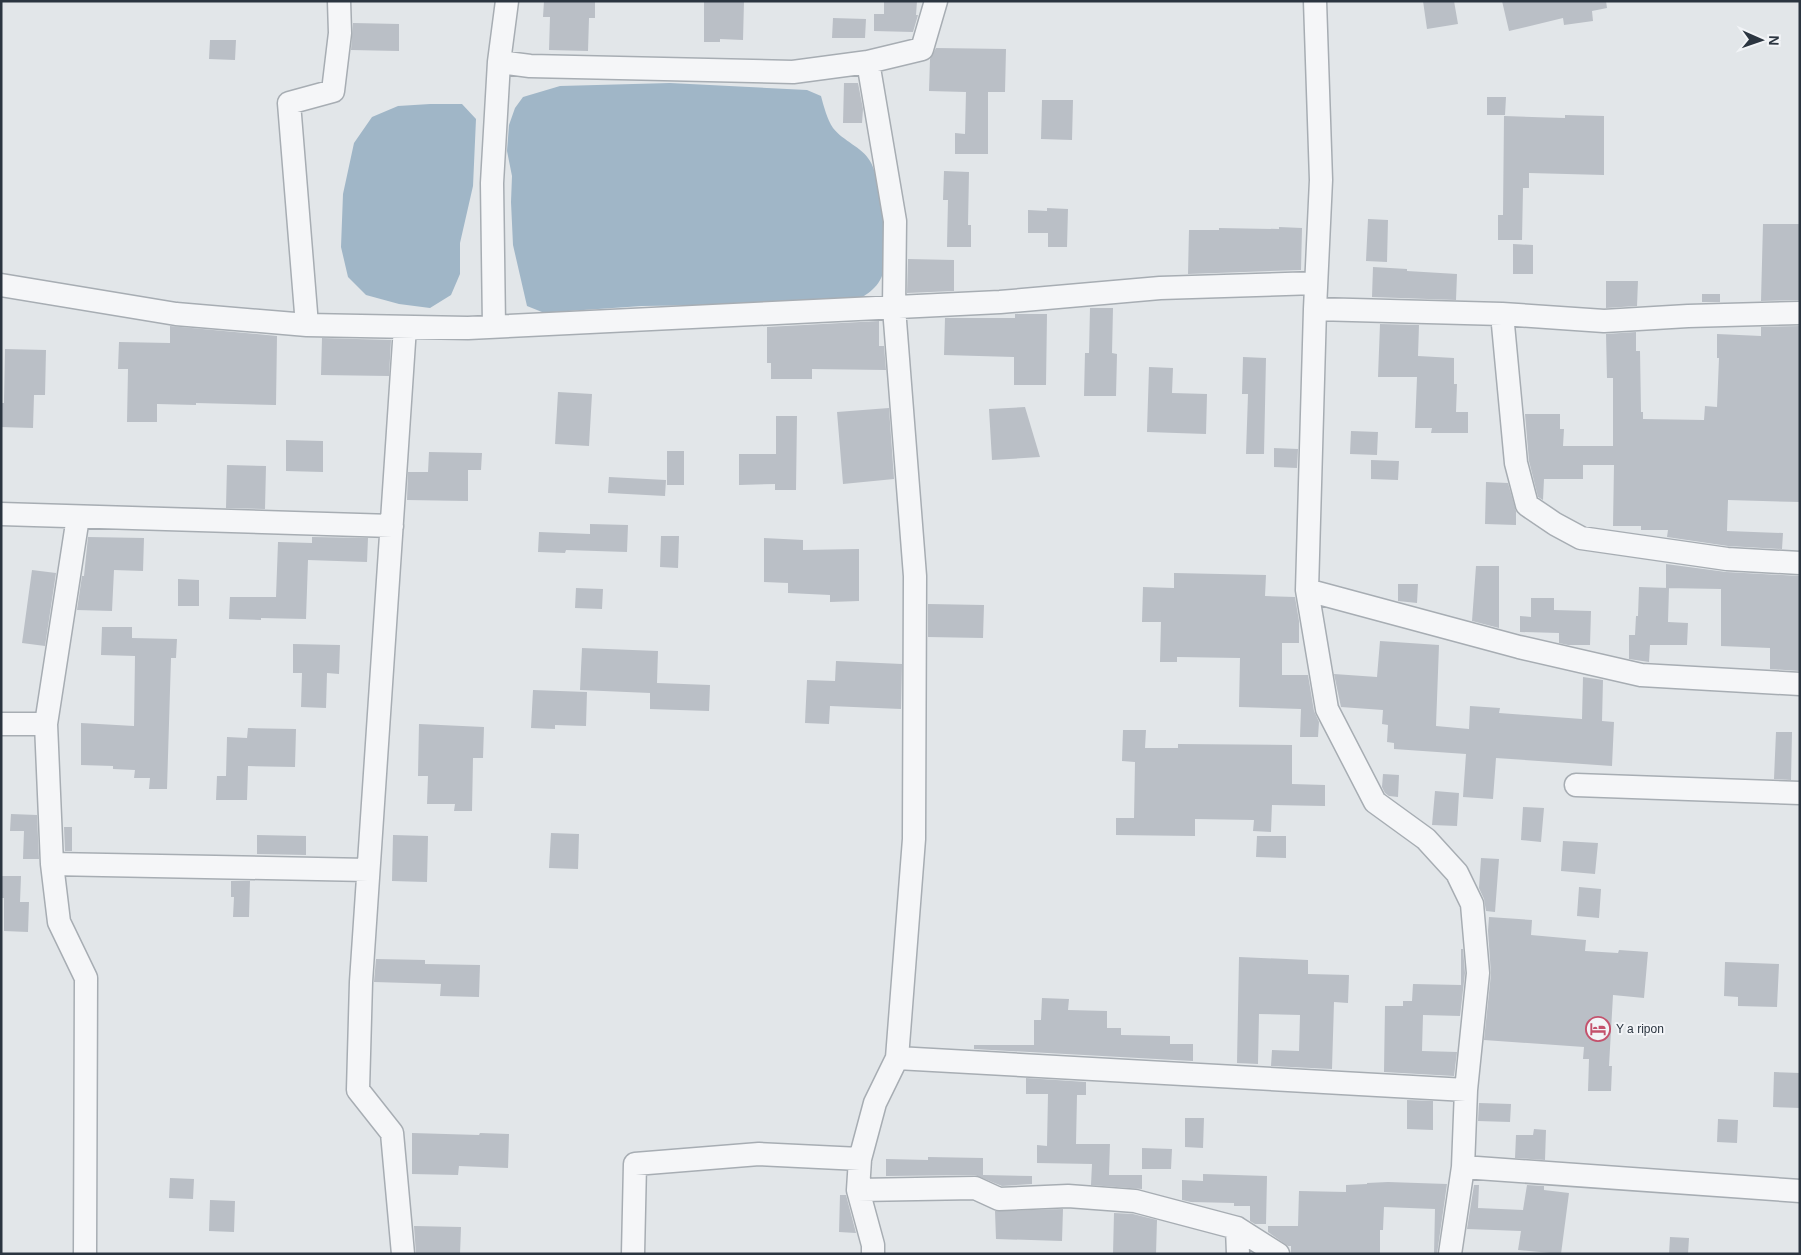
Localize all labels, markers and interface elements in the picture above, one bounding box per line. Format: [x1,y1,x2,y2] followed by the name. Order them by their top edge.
[1736,15,1786,65] north arrow
[1766,35,1782,46] text: N
[1585,1016,1611,1042] hotel icon: Y a ripon
[1616,1022,1664,1036] place label: Y a ripon

